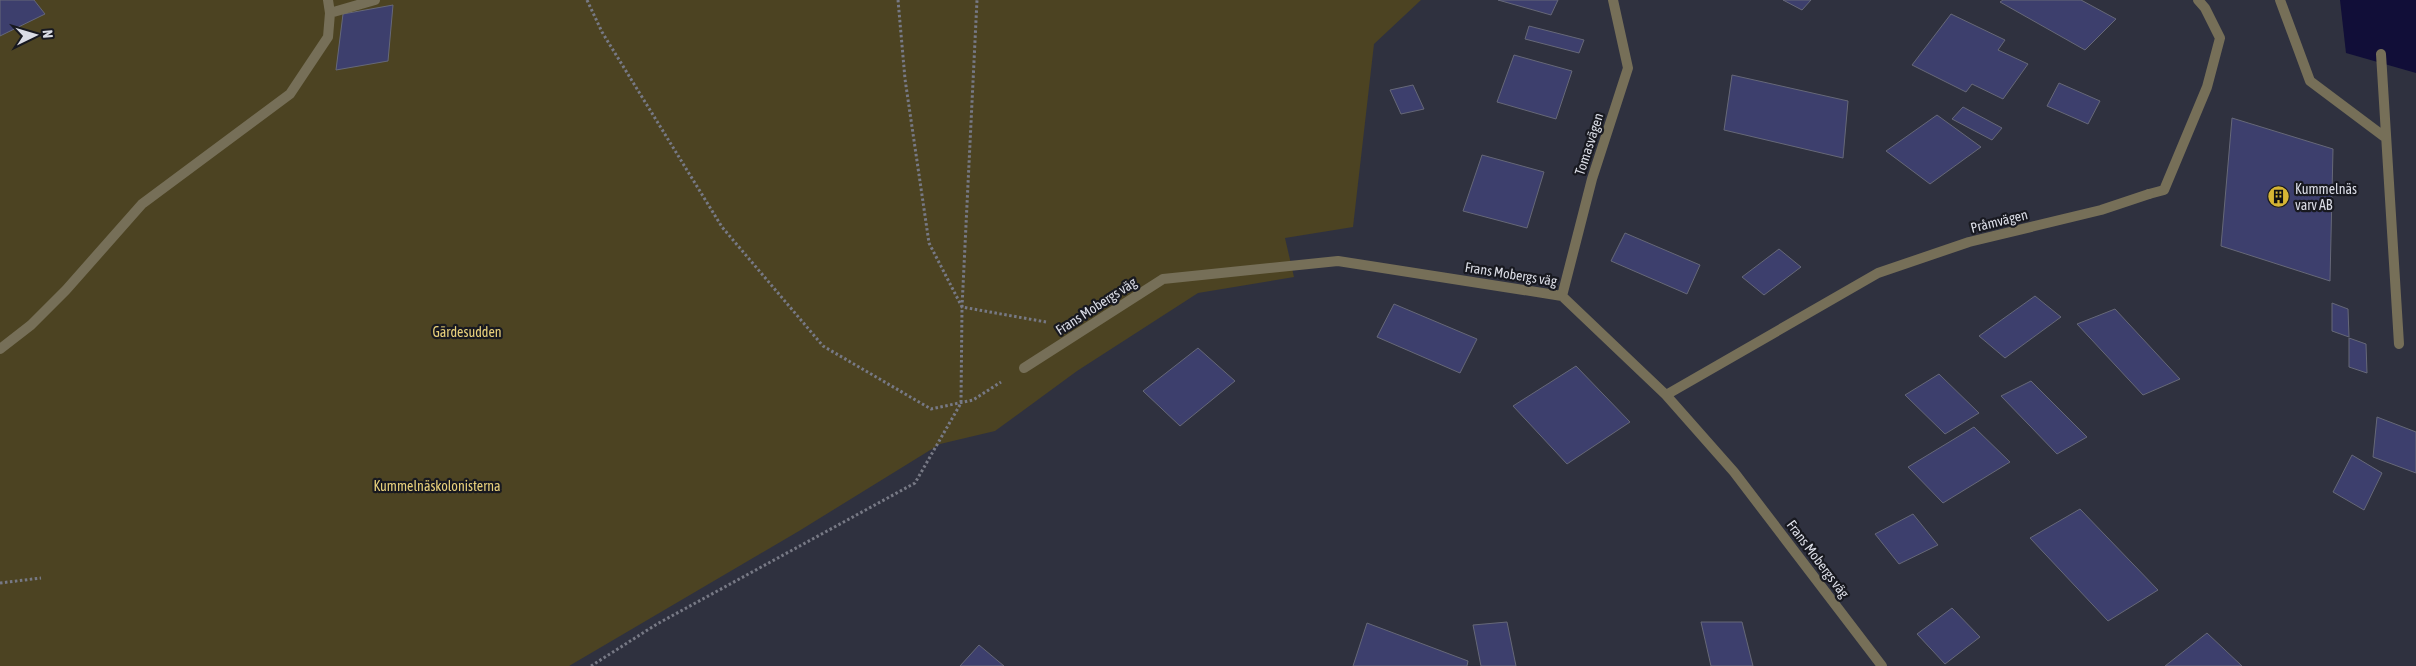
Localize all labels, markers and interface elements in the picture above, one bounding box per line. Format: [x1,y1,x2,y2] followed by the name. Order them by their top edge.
[10,10,60,60] north arrow
[40,29,56,39] text: N
[1571,111,1607,177] street label: Tomasvägen
[2295,181,2357,213] place label: Kummelnäs varv AB
[2267,185,2291,209] building icon: Kummelnäs varv AB
[1969,206,2029,236] street label: Pråmvägen
[1464,259,1558,289] street label: Frans Mobergs väg
[1053,274,1139,338] street label: Frans Mobergs väg
[432,324,502,340] park label: Gärdesudden
[373,478,501,494] park label: Kummelnäskolonisterna
[1784,517,1852,601] street label: Frans Mobergs väg

